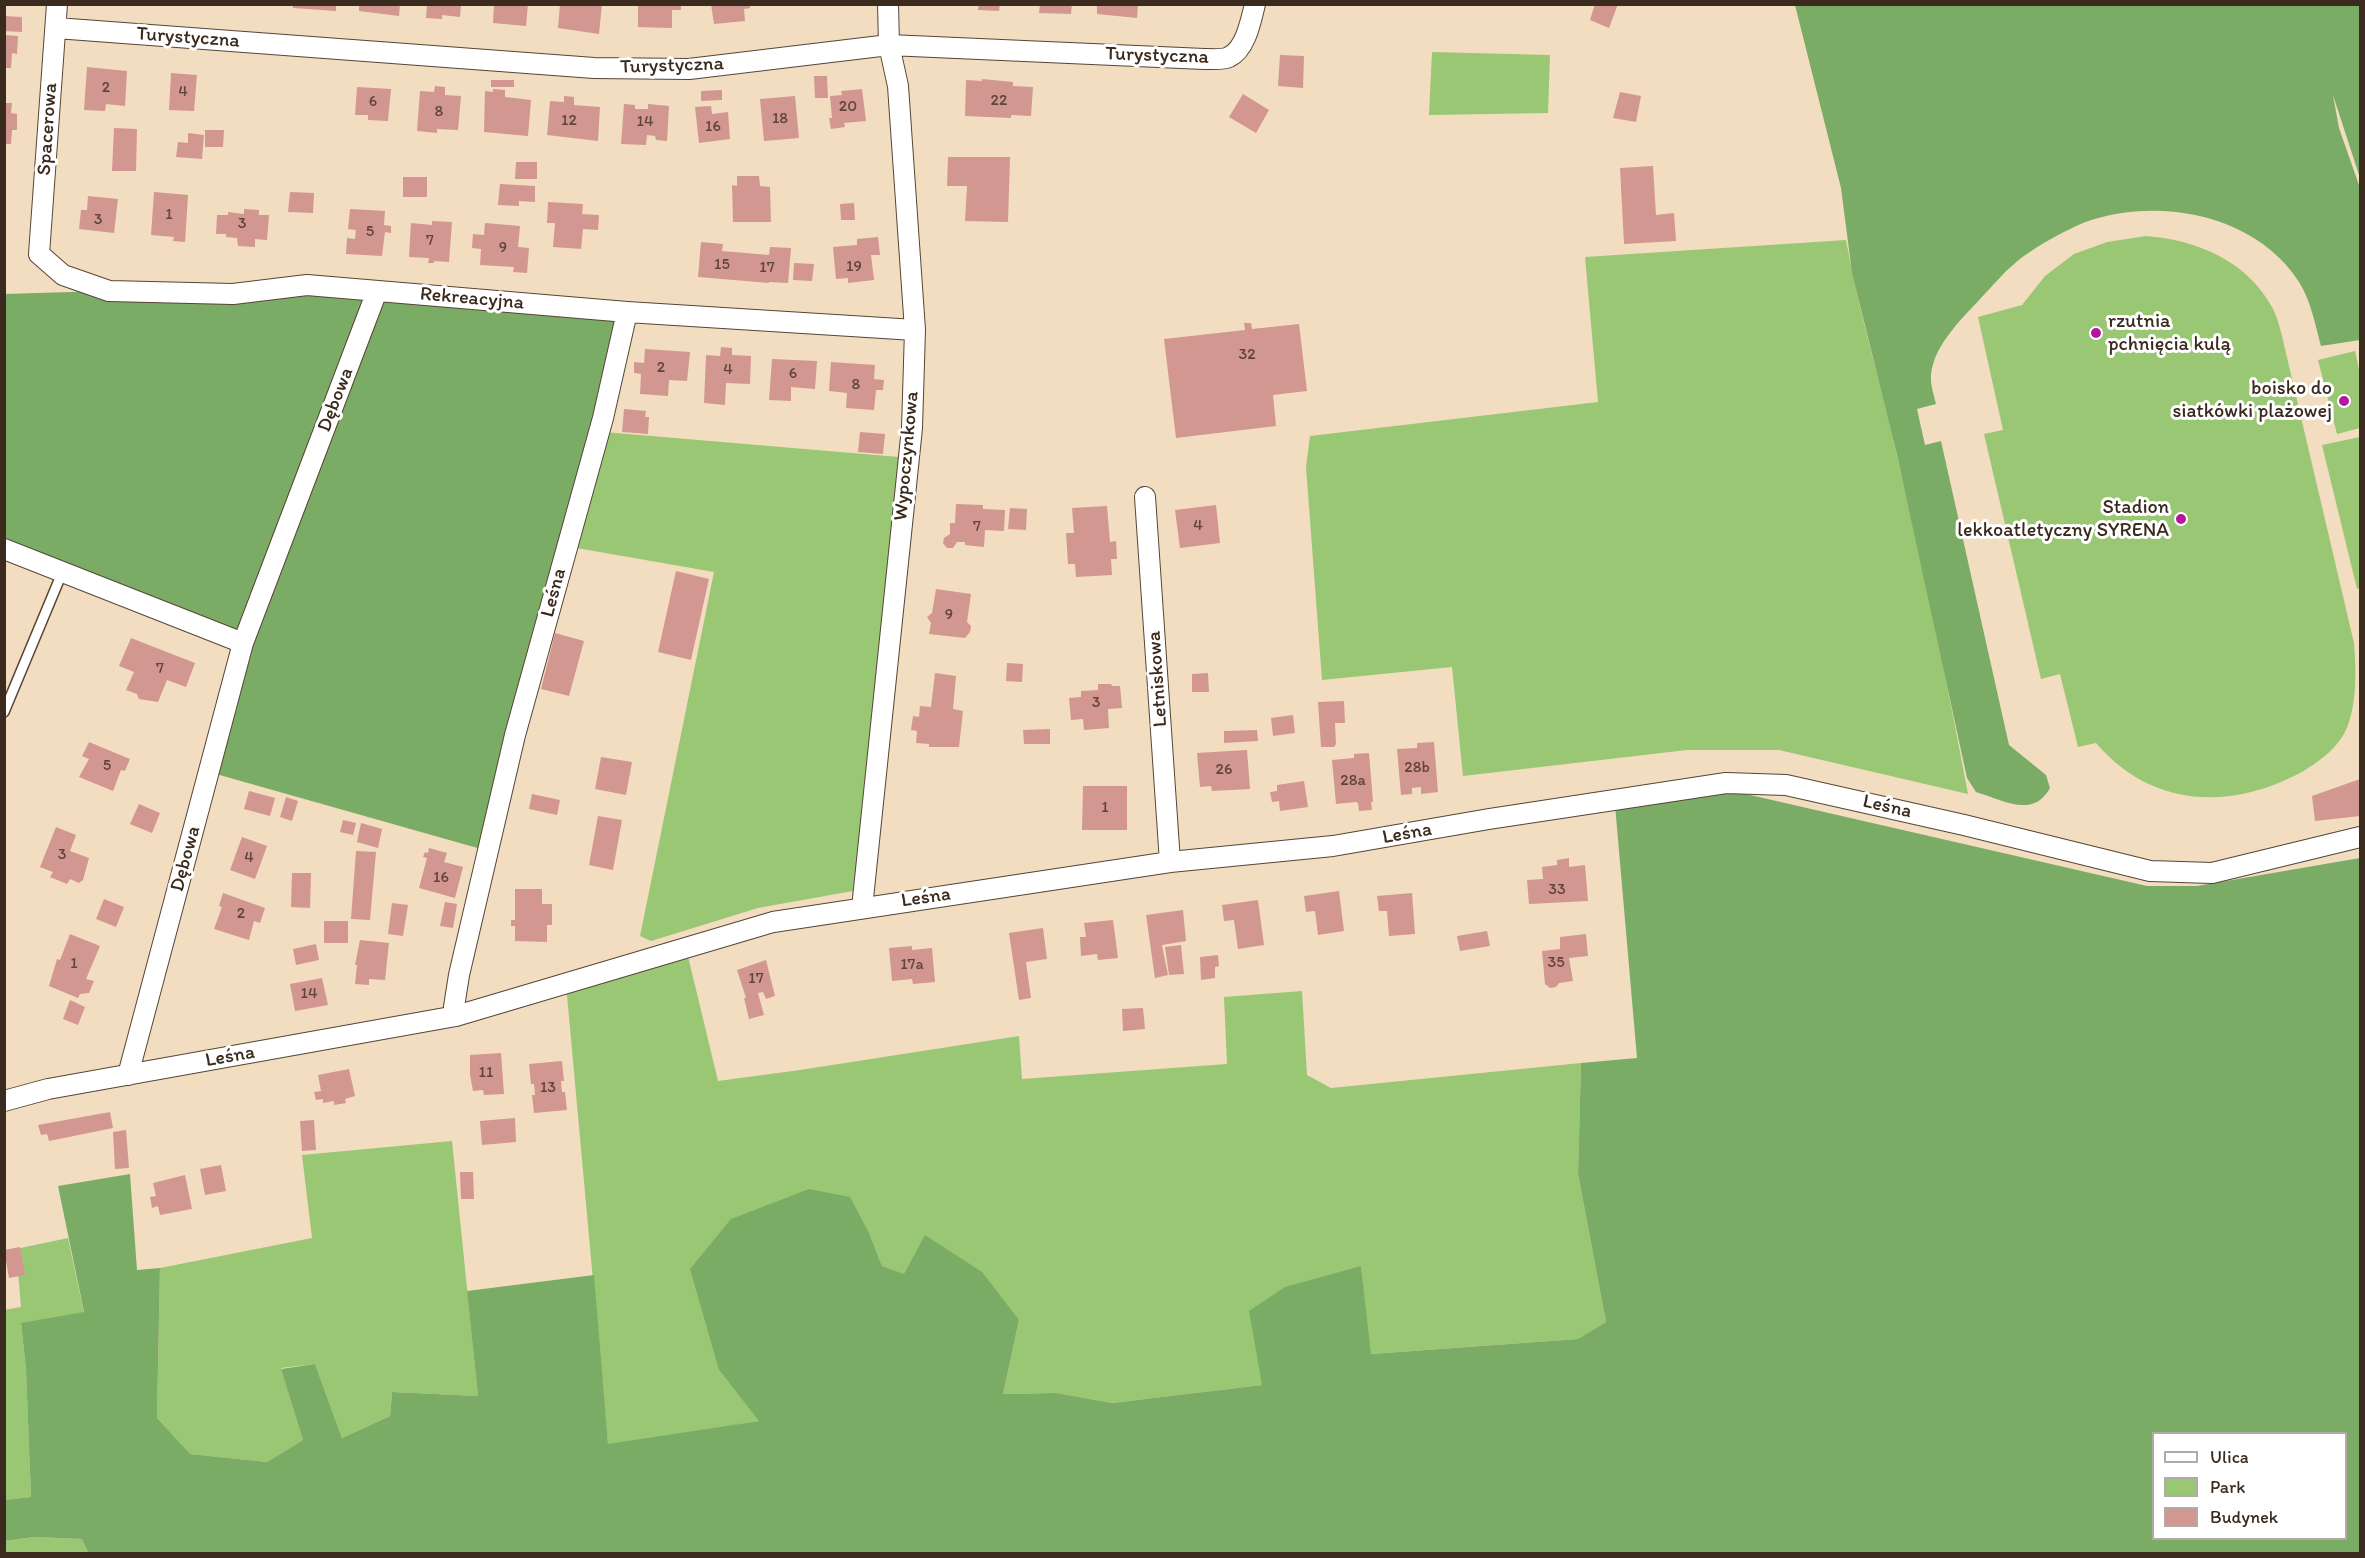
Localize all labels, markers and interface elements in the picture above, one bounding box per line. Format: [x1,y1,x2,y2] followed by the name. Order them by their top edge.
[135,22,241,54] street label: Turystyczna
[1105,42,1209,70] street label: Turystyczna
[620,52,724,80] street label: Turystyczna
[102,78,110,98] house number: 2
[33,82,63,176] street label: Spacerowa
[178,82,188,102] house number: 4
[991,91,1007,111] house number: 22
[369,92,377,112] house number: 6
[839,97,857,117] house number: 20
[435,102,443,122] house number: 8
[772,109,788,129] house number: 18
[561,111,577,131] house number: 12
[636,112,654,132] house number: 14
[705,117,721,137] house number: 16
[165,205,173,225] house number: 1
[94,210,102,230] house number: 3
[238,214,246,234] house number: 3
[366,222,374,242] house number: 5
[426,231,434,251] house number: 7
[499,238,507,258] house number: 9
[714,255,730,275] house number: 15
[846,257,862,277] house number: 19
[759,258,775,278] house number: 17
[419,282,525,316] street label: Rekreacyjna
[2108,310,2231,357] place label: rzutnia pchnięcia kulą
[2089,326,2103,340] marker: rzutnia pchnięcia kulą
[1238,345,1256,365] house number: 32
[657,358,665,378] house number: 2
[723,360,733,380] house number: 4
[313,364,359,436] street label: Dębowa
[789,364,797,384] house number: 6
[852,375,860,395] house number: 8
[2172,377,2332,424] place label: boisko do siatkówki plażowej
[889,390,925,522] street label: Wypoczynkowa
[2337,394,2351,408] marker: boisko do siatkówki plażowej
[1957,496,2169,543] place label: Stadion lekkoatletyczny SYRENA
[2174,512,2188,526] marker: Stadion lekkoatletyczny SYRENA
[1193,516,1203,536] house number: 4
[973,517,981,537] house number: 7
[536,566,572,620] street label: Leśna
[945,605,953,625] house number: 9
[1143,630,1173,728] street label: Letniskowa
[156,659,164,679] house number: 7
[1092,693,1100,713] house number: 3
[103,756,111,776] house number: 5
[1404,758,1430,778] house number: 28b
[1216,760,1232,780] house number: 26
[1340,771,1366,791] house number: 28a
[1860,790,1914,824] street label: Leśna
[1101,798,1109,818] house number: 1
[1380,818,1434,850] street label: Leśna
[166,824,206,894] street label: Dębowa
[58,845,66,865] house number: 3
[244,848,254,868] house number: 4
[433,868,449,888] house number: 16
[1548,880,1566,900] house number: 33
[900,883,952,913] street label: Leśna
[237,904,245,924] house number: 2
[1547,953,1565,973] house number: 35
[70,954,78,974] house number: 1
[900,955,924,975] house number: 17a
[748,969,764,989] house number: 17
[300,984,318,1004] house number: 14
[203,1041,257,1073] street label: Leśna
[479,1063,493,1083] house number: 11
[540,1078,556,1098] house number: 13
[2152,1432,2347,1540] legend
[2210,1446,2249,1468] text: Ulica
[2210,1476,2245,1498] text: Park
[2210,1506,2278,1528] text: Budynek

